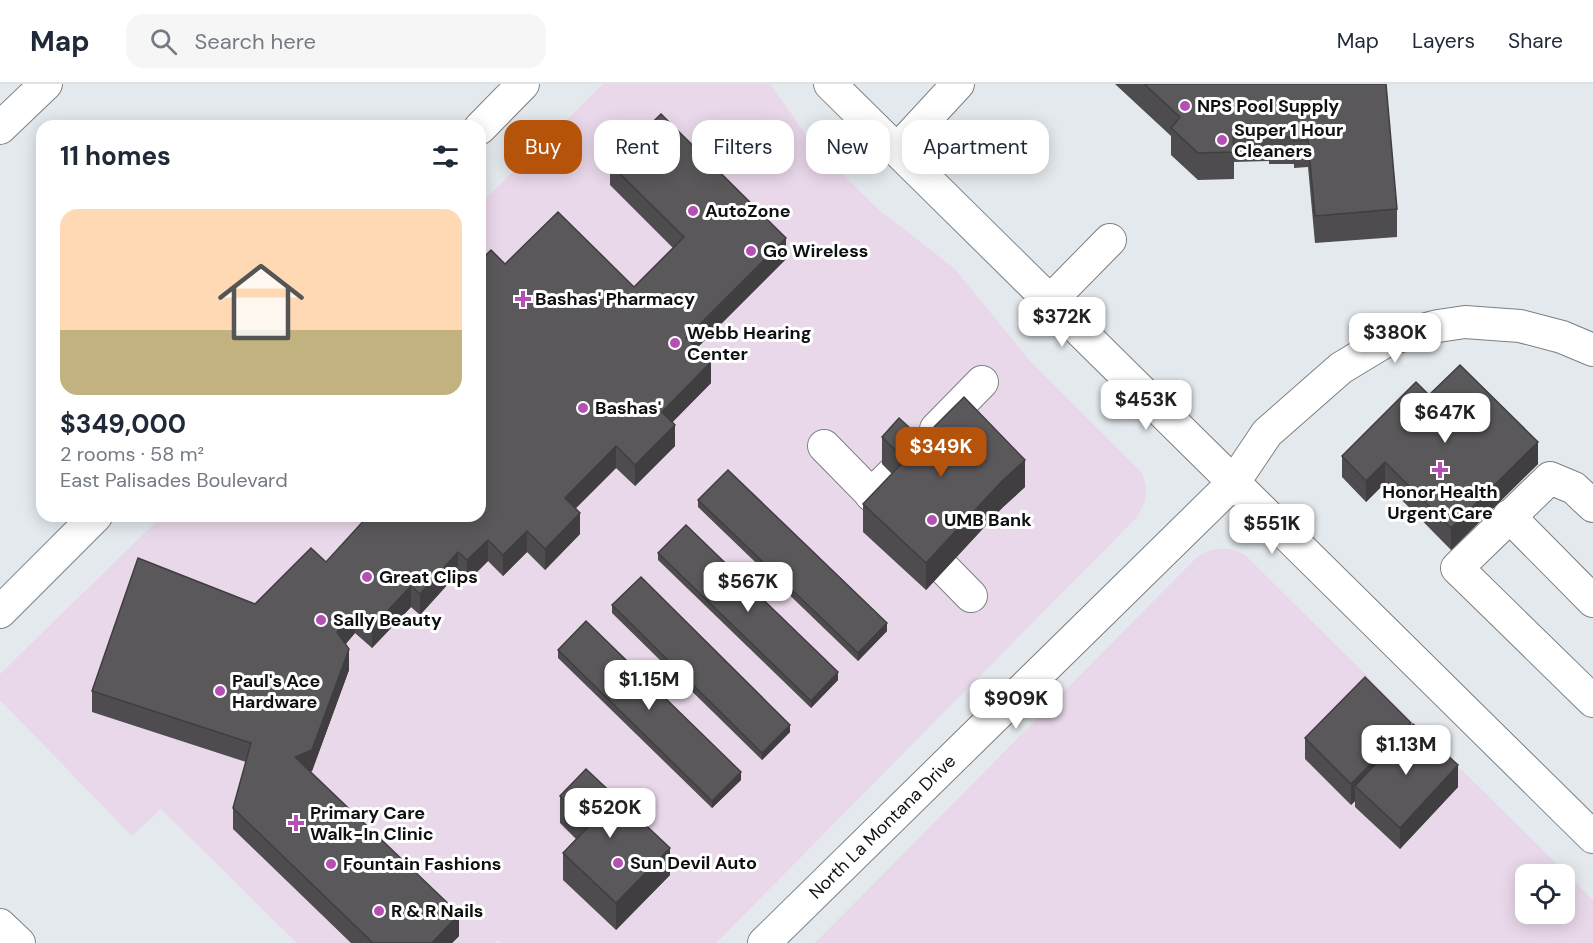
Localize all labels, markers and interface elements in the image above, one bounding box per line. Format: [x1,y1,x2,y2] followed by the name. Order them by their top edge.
[126,14,546,68] search box
[30,23,90,60] text: Map
[147,25,180,58] icon: search
[195,27,316,56] text: Search here
[1337,27,1379,55] text: Map
[1412,27,1475,55] text: Layers
[1508,27,1563,55] text: Share
[1197,94,1339,118] place label: NPS Pool Supply
[1178,99,1192,113] marker: NPS Pool Supply
[1234,118,1343,163] place label: Super 1 Hour Cleaners
[504,120,582,174] chip: Buy
[594,120,680,174] chip: Rent
[692,120,794,174] chip: Filters
[806,120,890,174] chip: New
[902,120,1049,174] chip: Apartment
[1215,133,1229,147] marker: Super 1 Hour Cleaners
[60,139,171,173] text: 11 homes
[429,140,462,173] icon: filters
[705,199,791,223] place label: AutoZone
[686,204,700,218] marker: AutoZone
[763,239,868,263] place label: Go Wireless
[744,244,758,258] marker: Go Wireless
[207,248,315,356] icon: home
[535,287,695,311] place label: Bashas' Pharmacy
[516,292,530,306] marker: Bashas' Pharmacy
[1020,297,1104,348] pin: $372K
[1032,303,1092,329] text: $372K
[1353,313,1437,364] pin: $380K
[1363,319,1427,345] text: $380K
[687,321,811,366] place label: Webb Hearing Center
[668,336,682,350] marker: Webb Hearing Center
[1104,380,1188,431] pin: $453K
[1115,386,1177,412] text: $453K
[1403,393,1487,444] pin: $647K
[595,396,661,420] place label: Bashas'
[1414,399,1476,425] text: $647K
[576,401,590,415] marker: Bashas'
[60,407,186,441] text: $349,000
[899,427,983,478] pin: $349K
[910,433,972,459] text: $349K
[60,441,204,467] text: 2 rooms · 58 m²
[1431,461,1449,479] marker: Honor Health Urgent Care
[60,467,288,493] text: East Palisades Boulevard
[1382,480,1498,525] place label: Honor Health Urgent Care
[1230,504,1314,555] pin: $551K
[944,508,1032,532] place label: UMB Bank
[1243,510,1301,536] text: $551K
[925,513,939,527] marker: UMB Bank
[706,562,790,613] pin: $567K
[379,565,478,589] place label: Great Clips
[718,568,778,594] text: $567K
[360,570,374,584] marker: Great Clips
[333,608,442,632] place label: Sally Beauty
[314,613,328,627] marker: Sally Beauty
[600,660,698,711] pin: $1.15M
[618,666,680,692] text: $1.15M
[232,669,321,714] place label: Paul's Ace Hardware
[974,679,1058,730] pin: $909K
[213,684,227,698] marker: Paul's Ace Hardware
[984,685,1048,711] text: $909K
[1357,725,1455,776] pin: $1.13M
[1376,731,1436,757] text: $1.13M
[804,749,961,904] street label: North La Montana Drive
[568,788,652,839] pin: $520K
[579,794,641,820] text: $520K
[310,801,434,846] place label: Primary Care Walk-In Clinic
[287,814,305,832] marker: Primary Care Walk-In Clinic
[630,851,757,875] place label: Sun Devil Auto
[343,852,501,876] place label: Fountain Fashions
[611,856,625,870] marker: Sun Devil Auto
[324,857,338,871] marker: Fountain Fashions
[1515,864,1575,924] map controls
[1515,864,1575,924] button: locate
[391,899,483,923] place label: R & R Nails
[372,904,386,918] marker: R & R Nails

